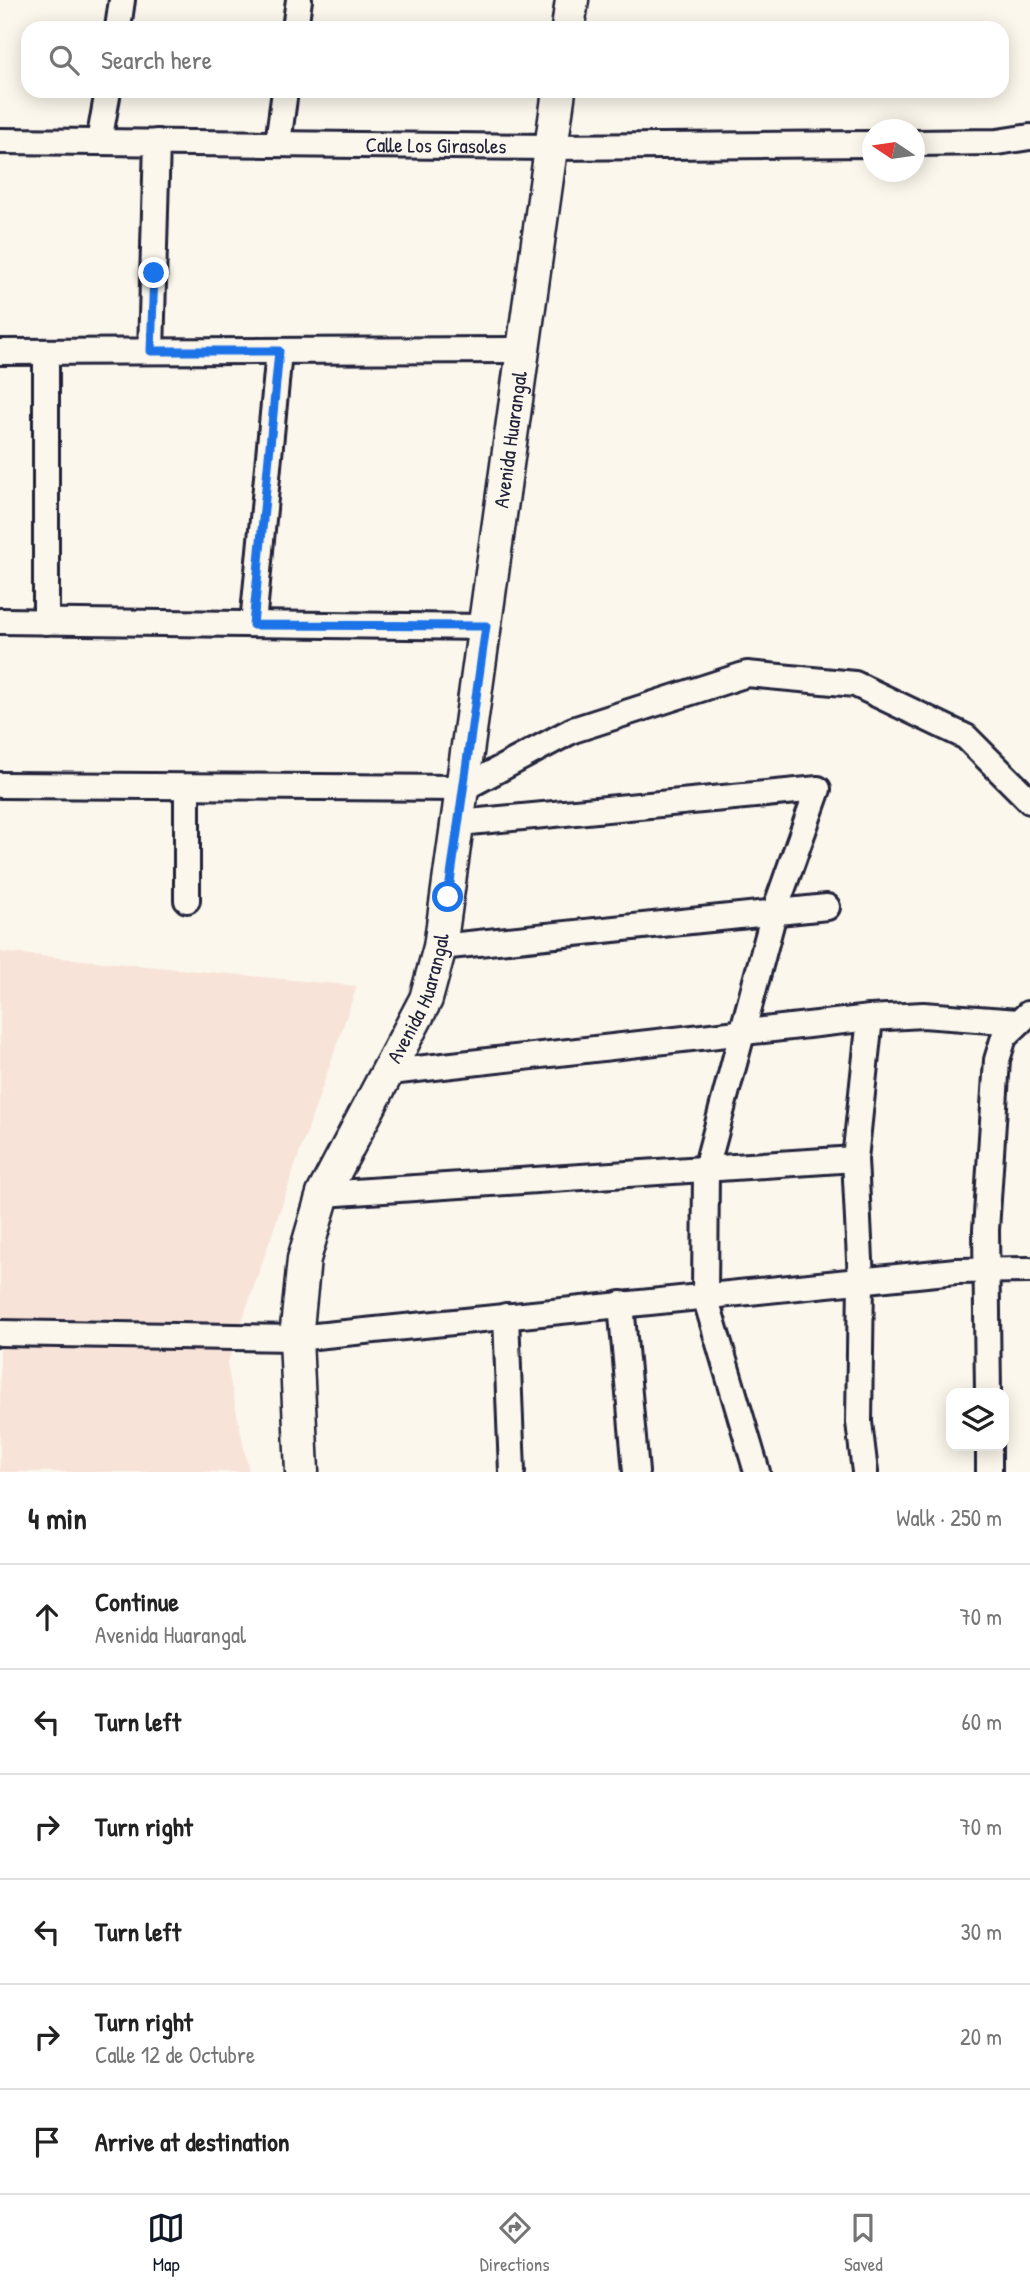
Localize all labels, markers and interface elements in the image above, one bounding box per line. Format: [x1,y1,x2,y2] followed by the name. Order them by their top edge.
[21,21,1009,98] search box
[45,41,83,79] icon: search
[101,42,212,77] text: Search here
[862,119,925,182] north arrow
[365,130,507,161] street label: Calle Los Girasoles
[138,257,169,288] route end
[486,369,534,510] street label: Avenida Huarangal
[432,881,463,912] route start
[380,931,456,1068] street label: Avenida Huarangal
[946,1388,1009,1451] map controls
[946,1388,1009,1451] button: layers
[28,1498,87,1538] text: 4 min
[896,1502,1002,1533] text: Walk · 250 m
[95,1584,179,1619] text: Continue
[28,1598,66,1636] icon: ahead
[959,1601,1002,1632] text: 70 m
[95,1619,246,1650] text: Avenida Huarangal
[28,1703,66,1741] icon: left
[95,1704,181,1739] text: Turn left
[962,1706,1002,1737] text: 60 m
[28,1808,66,1846] icon: right
[95,1809,193,1844] text: Turn right
[959,1811,1002,1842] text: 70 m
[28,1913,66,1951] icon: left
[95,1914,181,1949] text: Turn left
[960,1916,1002,1947] text: 30 m
[95,2004,193,2039] text: Turn right
[28,2018,66,2056] icon: right
[960,2021,1002,2052] text: 20 m
[95,2039,255,2070] text: Calle 12 de Octubre
[28,2123,66,2161] icon: arrive
[95,2124,290,2159] text: Arrive at destination
[147,2209,185,2277] tab: Map
[480,2209,550,2277] tab: Directions
[844,2209,883,2277] tab: Saved

